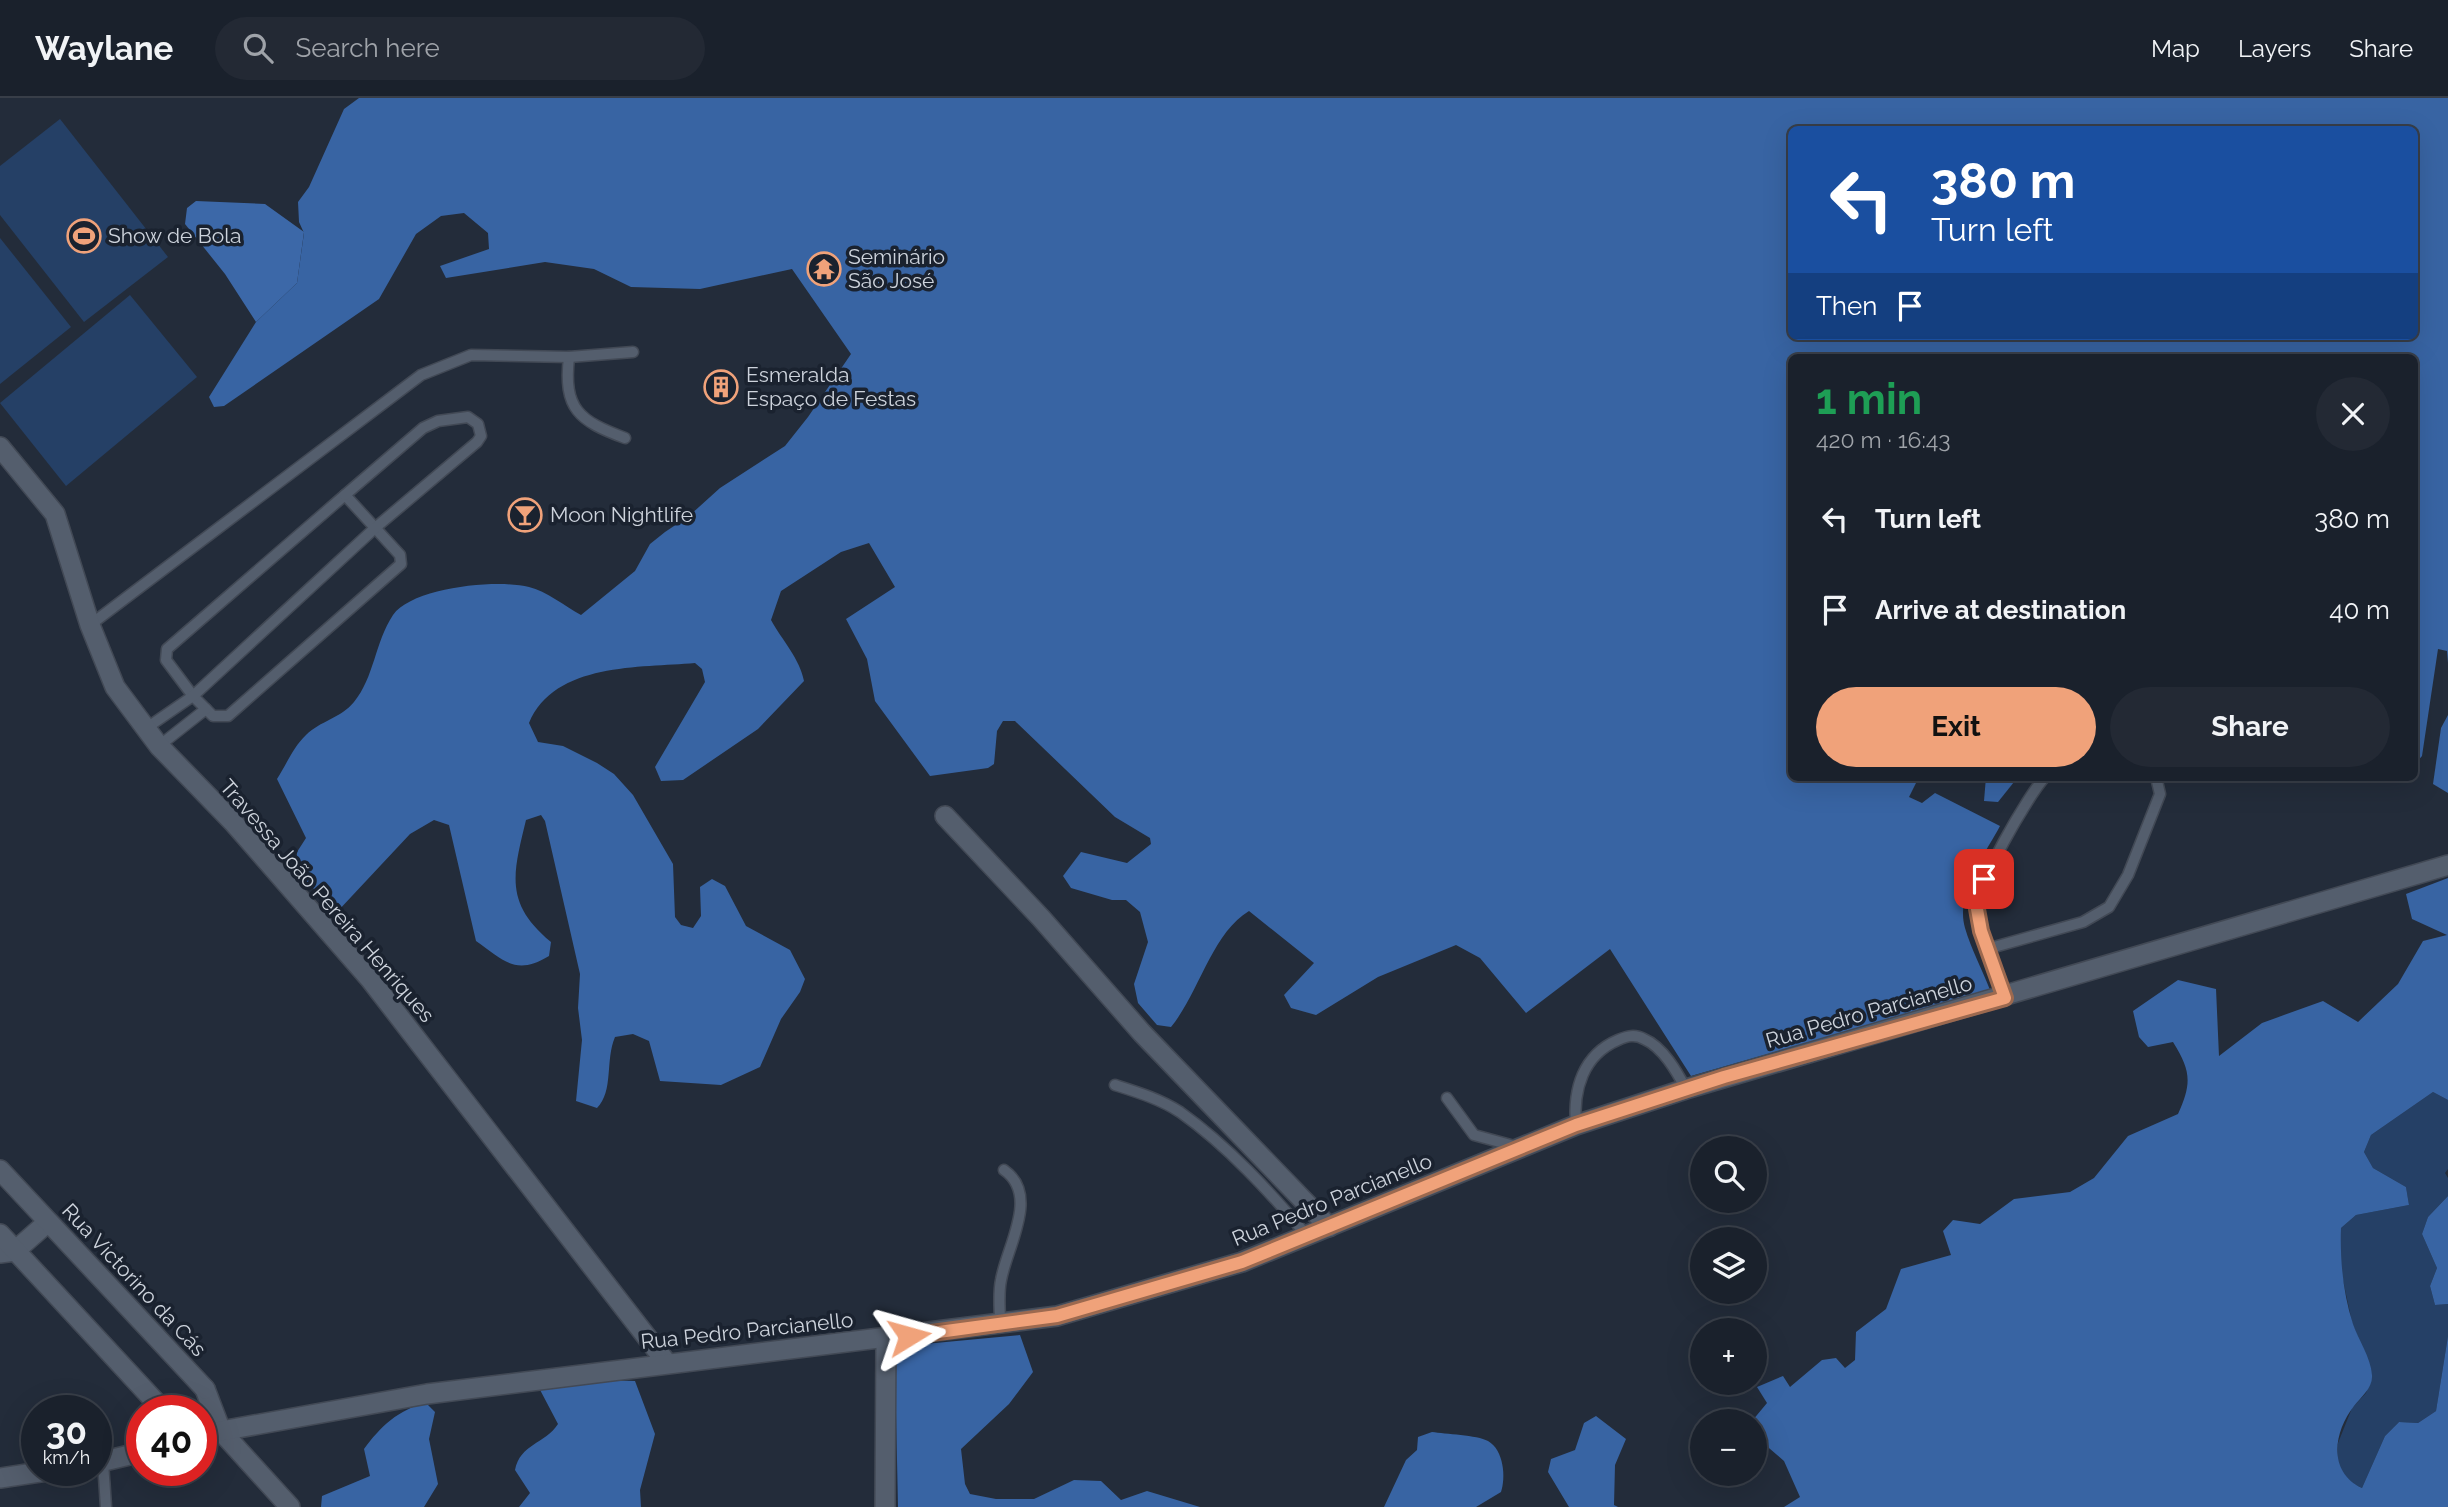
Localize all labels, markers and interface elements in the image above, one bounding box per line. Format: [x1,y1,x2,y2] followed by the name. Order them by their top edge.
[215,17,705,80] search box
[35,29,173,68] text: Waylane
[239,29,277,67] icon: search
[295,33,440,63] text: Search here
[2151,34,2200,63] text: Map
[2238,34,2311,63] text: Layers
[2349,34,2413,63] text: Share
[1931,152,2075,209] text: 380 m
[1816,154,1907,245] icon: left
[1931,211,2053,248] text: Turn left
[65,217,103,255] sports icon: Show de Bola
[108,223,241,248] place label: Show de Bola
[848,244,945,293] place label: Seminário São José
[805,250,843,288] temple icon: Seminário São José
[1891,287,1929,325] icon: arrive
[1816,291,1877,321] text: Then
[746,362,916,411] place label: Esmeralda Espaço de Festas
[702,368,740,406] building icon: Esmeralda Espaço de Festas
[1816,375,1922,424] text: 1 min
[2316,377,2390,451] button: close
[1816,426,1951,453] text: 420 m · 16:43
[506,496,544,534] bar icon: Moon Nightlife
[1816,500,1854,538] icon: left
[550,502,693,527] place label: Moon Nightlife
[1875,504,1981,534] text: Turn left
[2314,504,2390,534] text: 380 m
[1816,591,1854,629] icon: arrive
[1875,595,2126,625] text: Arrive at destination
[2329,595,2390,625] text: 40 m
[1816,687,2096,767] button: Exit
[2110,687,2390,767] button: Share
[215,774,440,1027] street label: Travessa João Pereira Henriques
[1954,849,2014,909] pin
[1965,860,2003,898] icon: arrive
[1763,970,1975,1053] street label: Rua Pedro Parcianello
[1690,1136,1767,1486] map controls
[1690,1136,1767,1213] button: search
[1228,1148,1435,1251] street label: Rua Pedro Parcianello
[57,1198,212,1361] street label: Rua Victorino da Cás
[1690,1227,1767,1304] button: layers
[872,1299,946,1373] position arrow
[640,1307,854,1354] street label: Rua Pedro Parcianello
[1690,1318,1767,1395] button: +
[126,1395,217,1486] speed limit sign: 40
[1690,1409,1767,1486] button: −
[46,1411,87,1452] text: 30
[43,1447,90,1468] text: km/h

